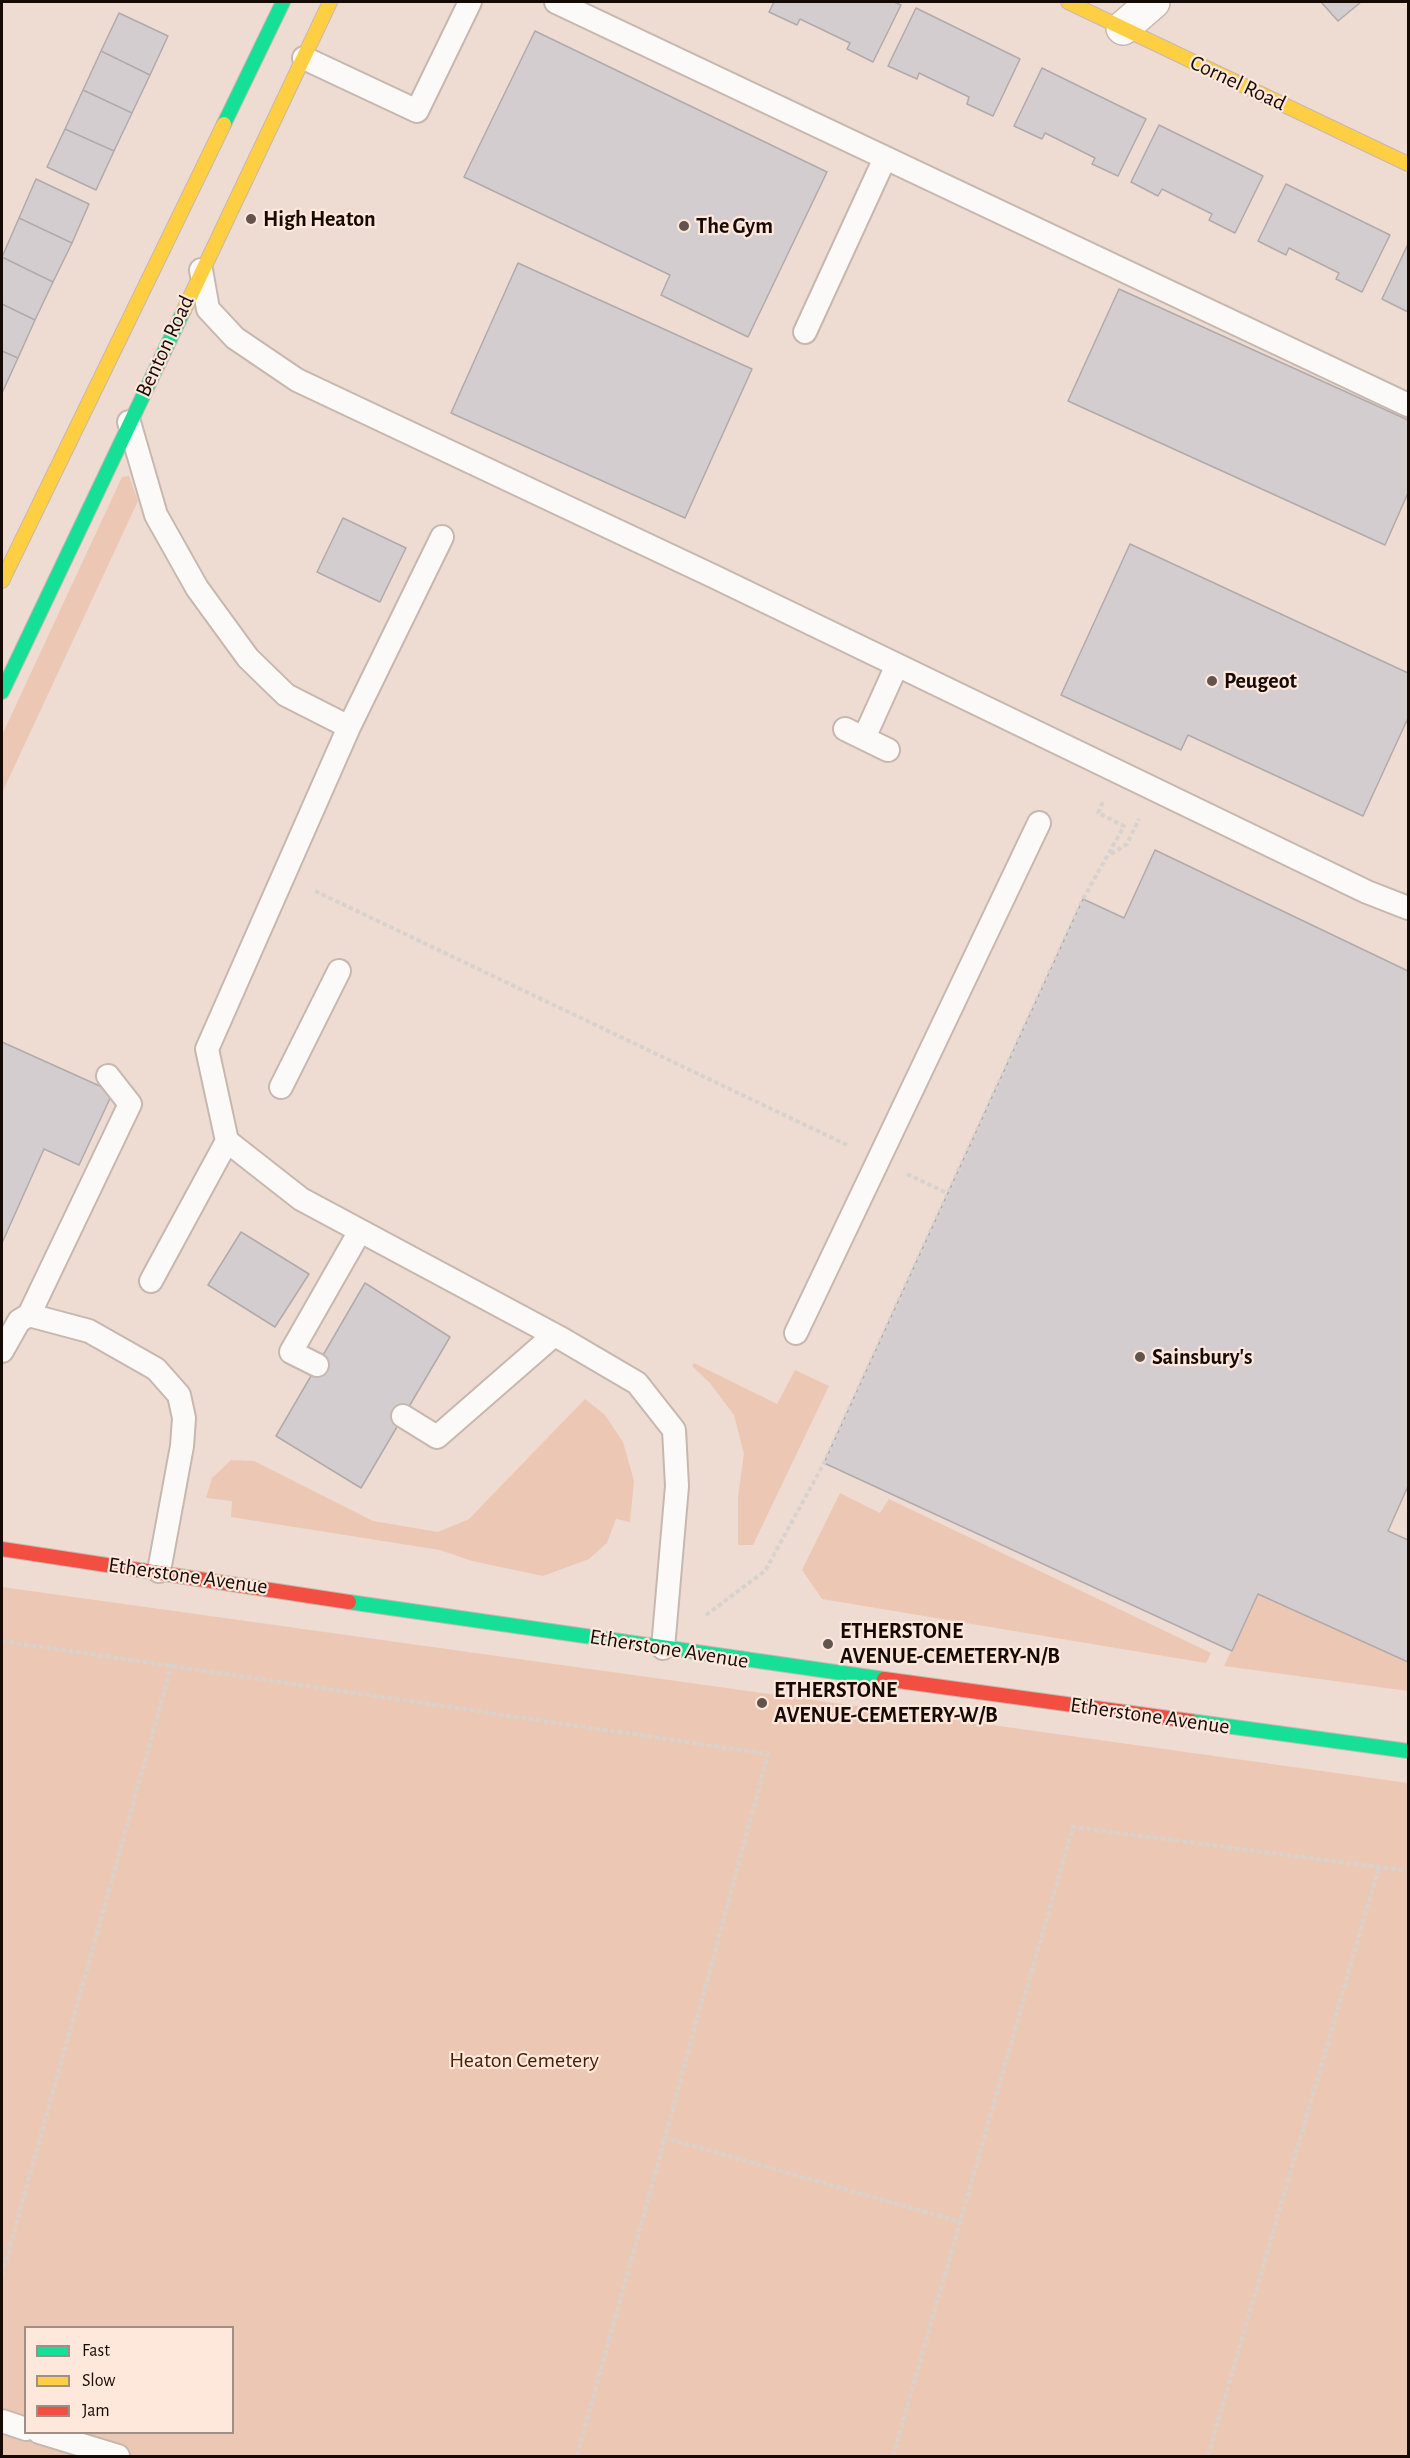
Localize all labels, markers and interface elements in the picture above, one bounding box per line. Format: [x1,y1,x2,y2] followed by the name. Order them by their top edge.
[1186,49,1290,117] street label: Cornel Road
[263,206,376,232] place label: High Heaton
[244,212,258,226] marker: High Heaton
[696,213,773,239] place label: The Gym
[677,219,691,233] marker: The Gym
[130,291,200,401] street label: Benton Road
[1224,668,1297,694] place label: Peugeot
[1205,674,1219,688] marker: Peugeot
[1152,1344,1252,1370] place label: Sainsbury's
[1133,1350,1147,1364] marker: Sainsbury's
[107,1552,269,1600] street label: Etherstone Avenue
[840,1618,1060,1670] place label: ETHERSTONE AVENUE-CEMETERY-N/B
[588,1623,750,1675] street label: Etherstone Avenue
[821,1637,835,1651] marker: ETHERSTONE AVENUE-CEMETERY-N/B
[774,1677,998,1729] place label: ETHERSTONE AVENUE-CEMETERY-W/B
[1069,1692,1231,1740] street label: Etherstone Avenue
[755,1696,769,1710] marker: ETHERSTONE AVENUE-CEMETERY-W/B
[449,2047,599,2073] park label: Heaton Cemetery
[24,2326,234,2434] legend
[82,2342,110,2360] text: Fast
[82,2372,115,2390] text: Slow
[82,2402,110,2420] text: Jam

